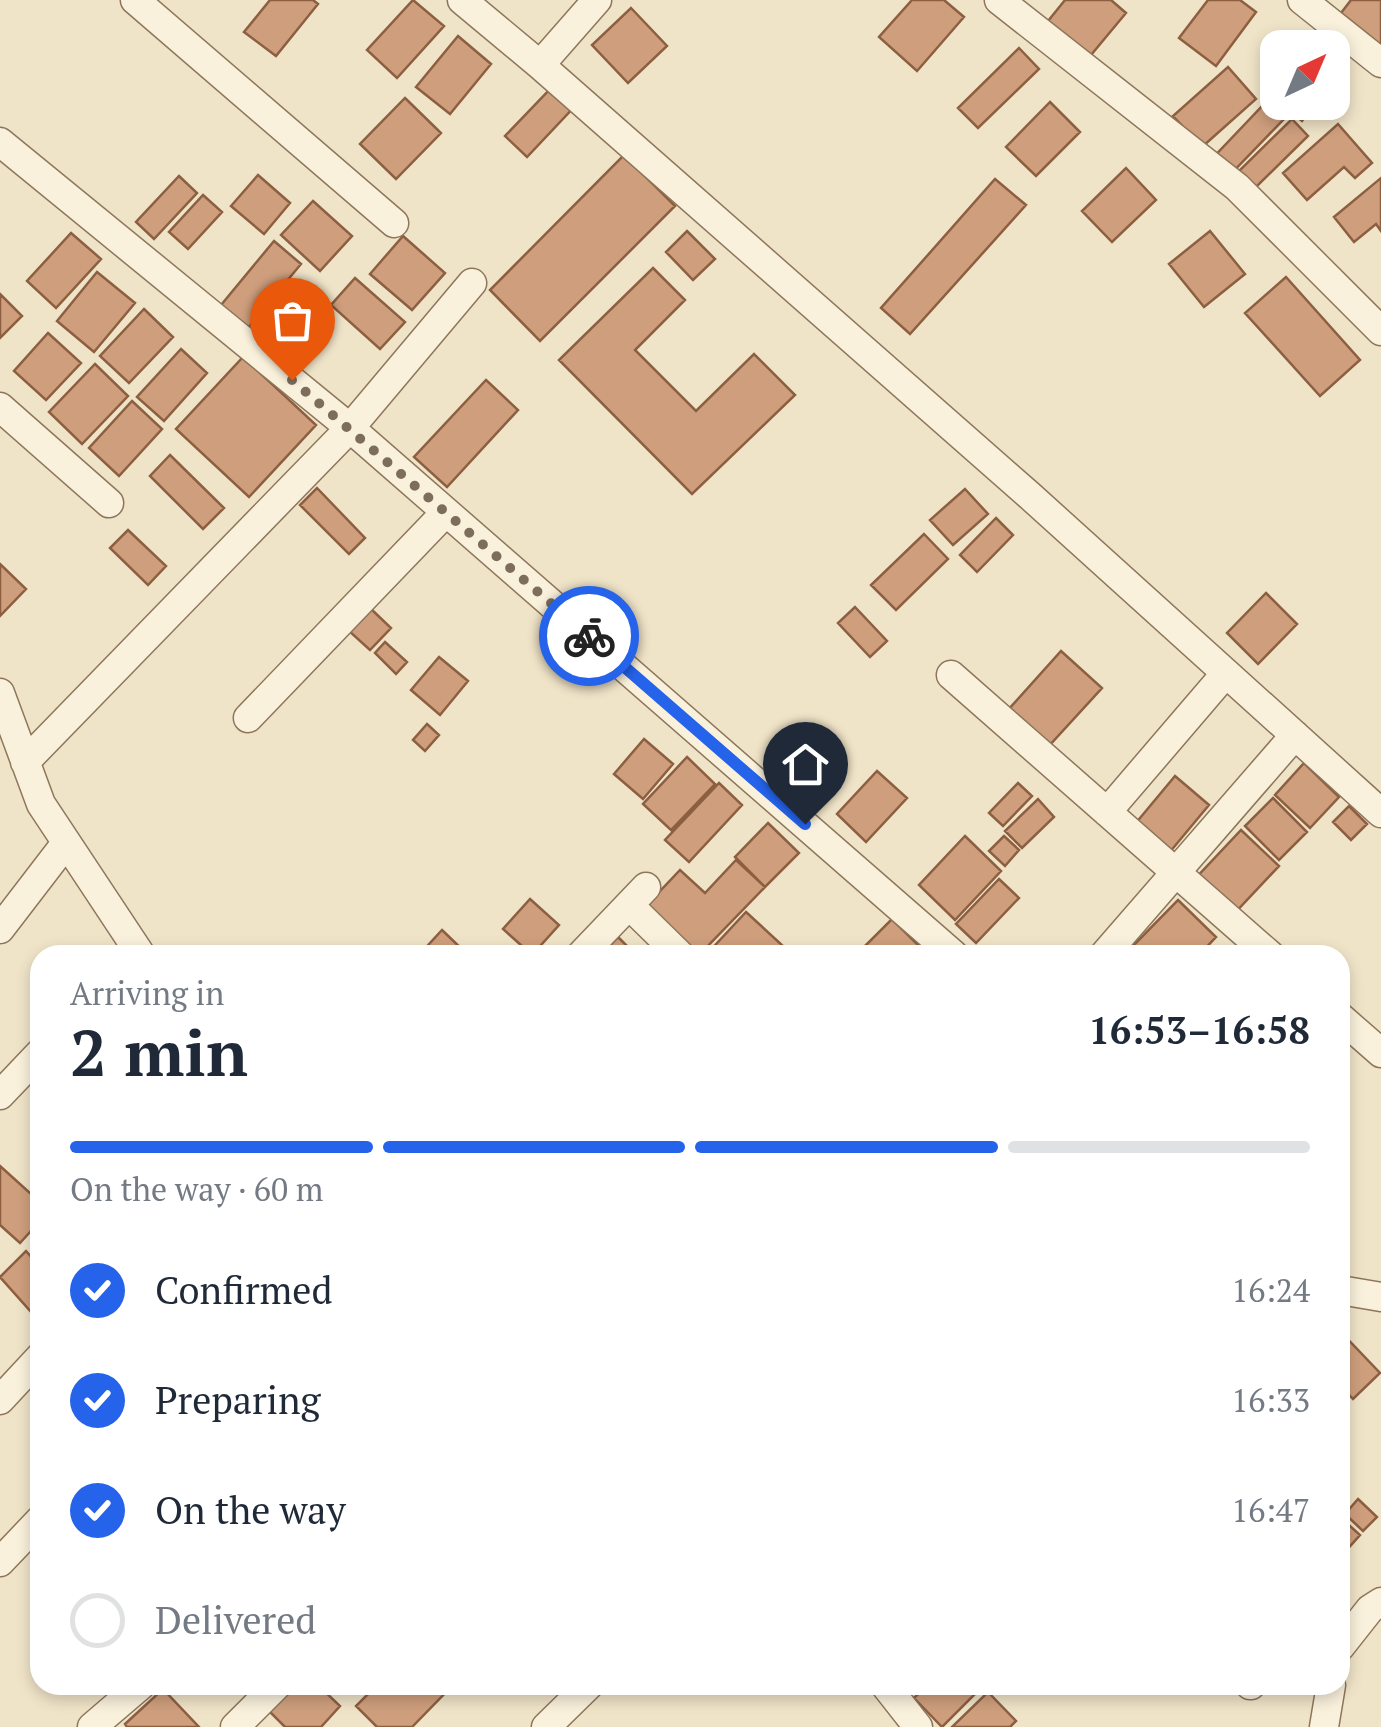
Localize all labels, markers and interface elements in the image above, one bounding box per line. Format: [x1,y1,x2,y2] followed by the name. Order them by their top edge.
[1260,30,1350,120] north arrow
[1260,30,1350,120] map controls
[250,278,335,381] pin
[265,293,320,348] icon: bag
[539,586,639,686] courier
[562,609,617,664] icon: bike
[763,722,848,825] pin
[778,737,833,792] icon: home
[70,972,224,1014] text: Arriving in
[1088,1005,1310,1055] text: 16:53–16:58
[70,1008,248,1095] text: 2 min
[70,1168,323,1210] text: On the way · 60 m
[70,1263,125,1318] icon: check
[155,1265,333,1315] text: Confirmed
[1231,1269,1310,1311] text: 16:24
[70,1373,125,1428] icon: check
[155,1375,321,1425] text: Preparing
[1231,1379,1310,1421] text: 16:33
[70,1483,125,1538] icon: check
[155,1485,346,1535] text: On the way
[1231,1489,1310,1531] text: 16:47
[155,1595,316,1645] text: Delivered

